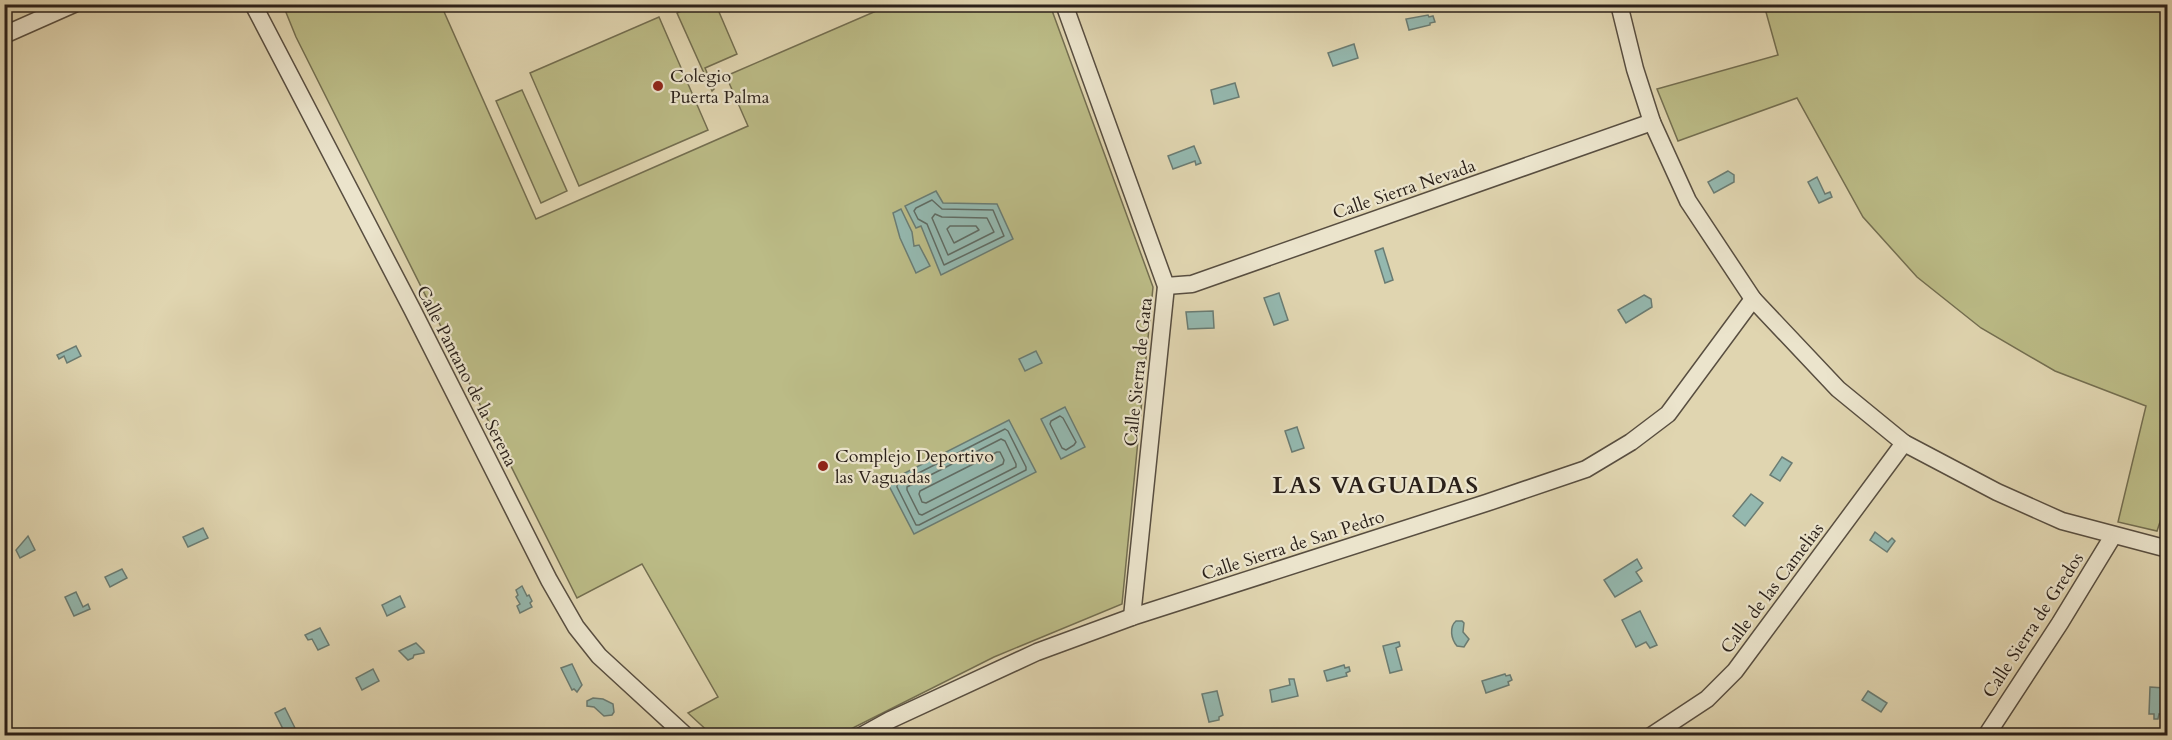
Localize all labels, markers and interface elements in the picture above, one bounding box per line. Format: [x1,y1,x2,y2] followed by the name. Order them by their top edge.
[670,64,770,110] place label: Colegio Puerta Palma
[651,79,665,93] marker: Colegio Puerta Palma
[1329,153,1479,226] street label: Calle Sierra Nevada
[410,281,523,471] street label: Calle Pantano de la Serena
[1118,296,1159,448] street label: Calle Sierra de Gata
[835,444,994,490] place label: Complejo Deportivo las Vaguadas
[816,459,830,473] marker: Complejo Deportivo las Vaguadas
[1272,469,1480,502] district label: LAS VAGUADAS
[1199,504,1388,587] street label: Calle Sierra de San Pedro
[1715,518,1830,659] street label: Calle de las Camelias
[1977,548,2090,703] street label: Calle Sierra de Gredos

